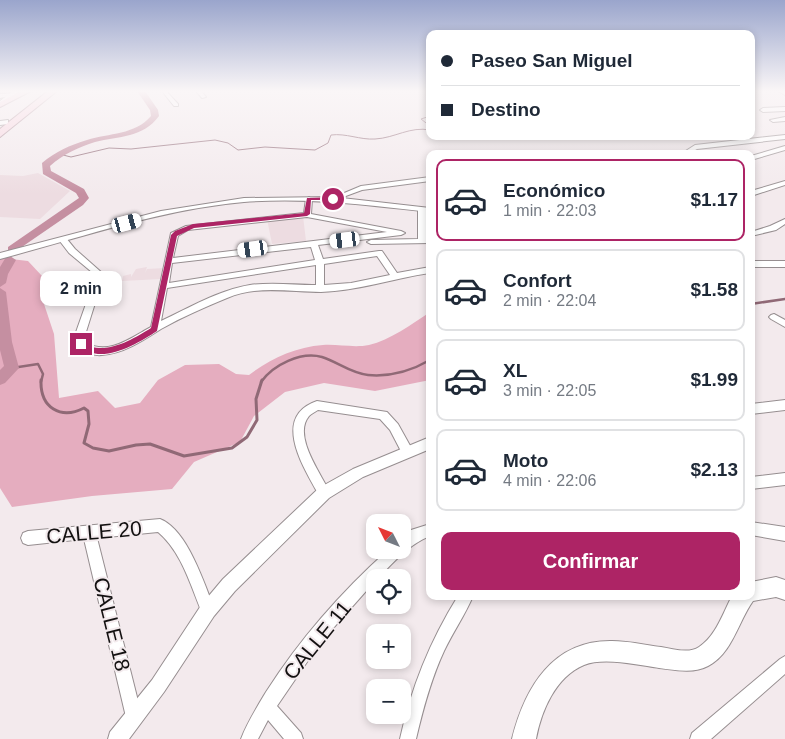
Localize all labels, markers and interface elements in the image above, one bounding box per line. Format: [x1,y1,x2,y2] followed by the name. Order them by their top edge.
[471,50,633,71] text: Paseo San Miguel
[471,99,541,120] text: Destino
[443,178,488,223] icon: car
[503,180,605,201] text: Económico
[322,188,344,210] route start
[690,189,738,210] text: $1.17
[503,202,596,219] text: 1 min · 22:03
[110,212,143,234] car
[329,231,360,249] car
[237,239,268,259] car
[443,268,488,313] icon: car
[503,270,572,291] text: Confort
[40,272,122,306] callout: 2 min
[690,279,738,300] text: $1.58
[60,280,102,297] text: 2 min
[503,292,596,309] text: 2 min · 22:04
[70,333,92,355] route end
[443,358,488,403] icon: car
[503,360,527,381] text: XL
[690,369,738,390] text: $1.99
[503,382,596,399] text: 3 min · 22:05
[443,448,488,493] icon: car
[503,450,548,471] text: Moto
[690,459,738,480] text: $2.13
[503,472,596,489] text: 4 min · 22:06
[366,514,411,559] north arrow
[366,514,411,724] map controls
[45,516,143,548] street label: CALLE 20
[441,532,740,590] button: Confirmar
[366,569,411,614] button: locate
[89,575,135,673] street label: CALLE 18
[278,596,356,684] street label: CALLE 11
[366,624,411,669] button: +
[366,679,411,724] button: −

